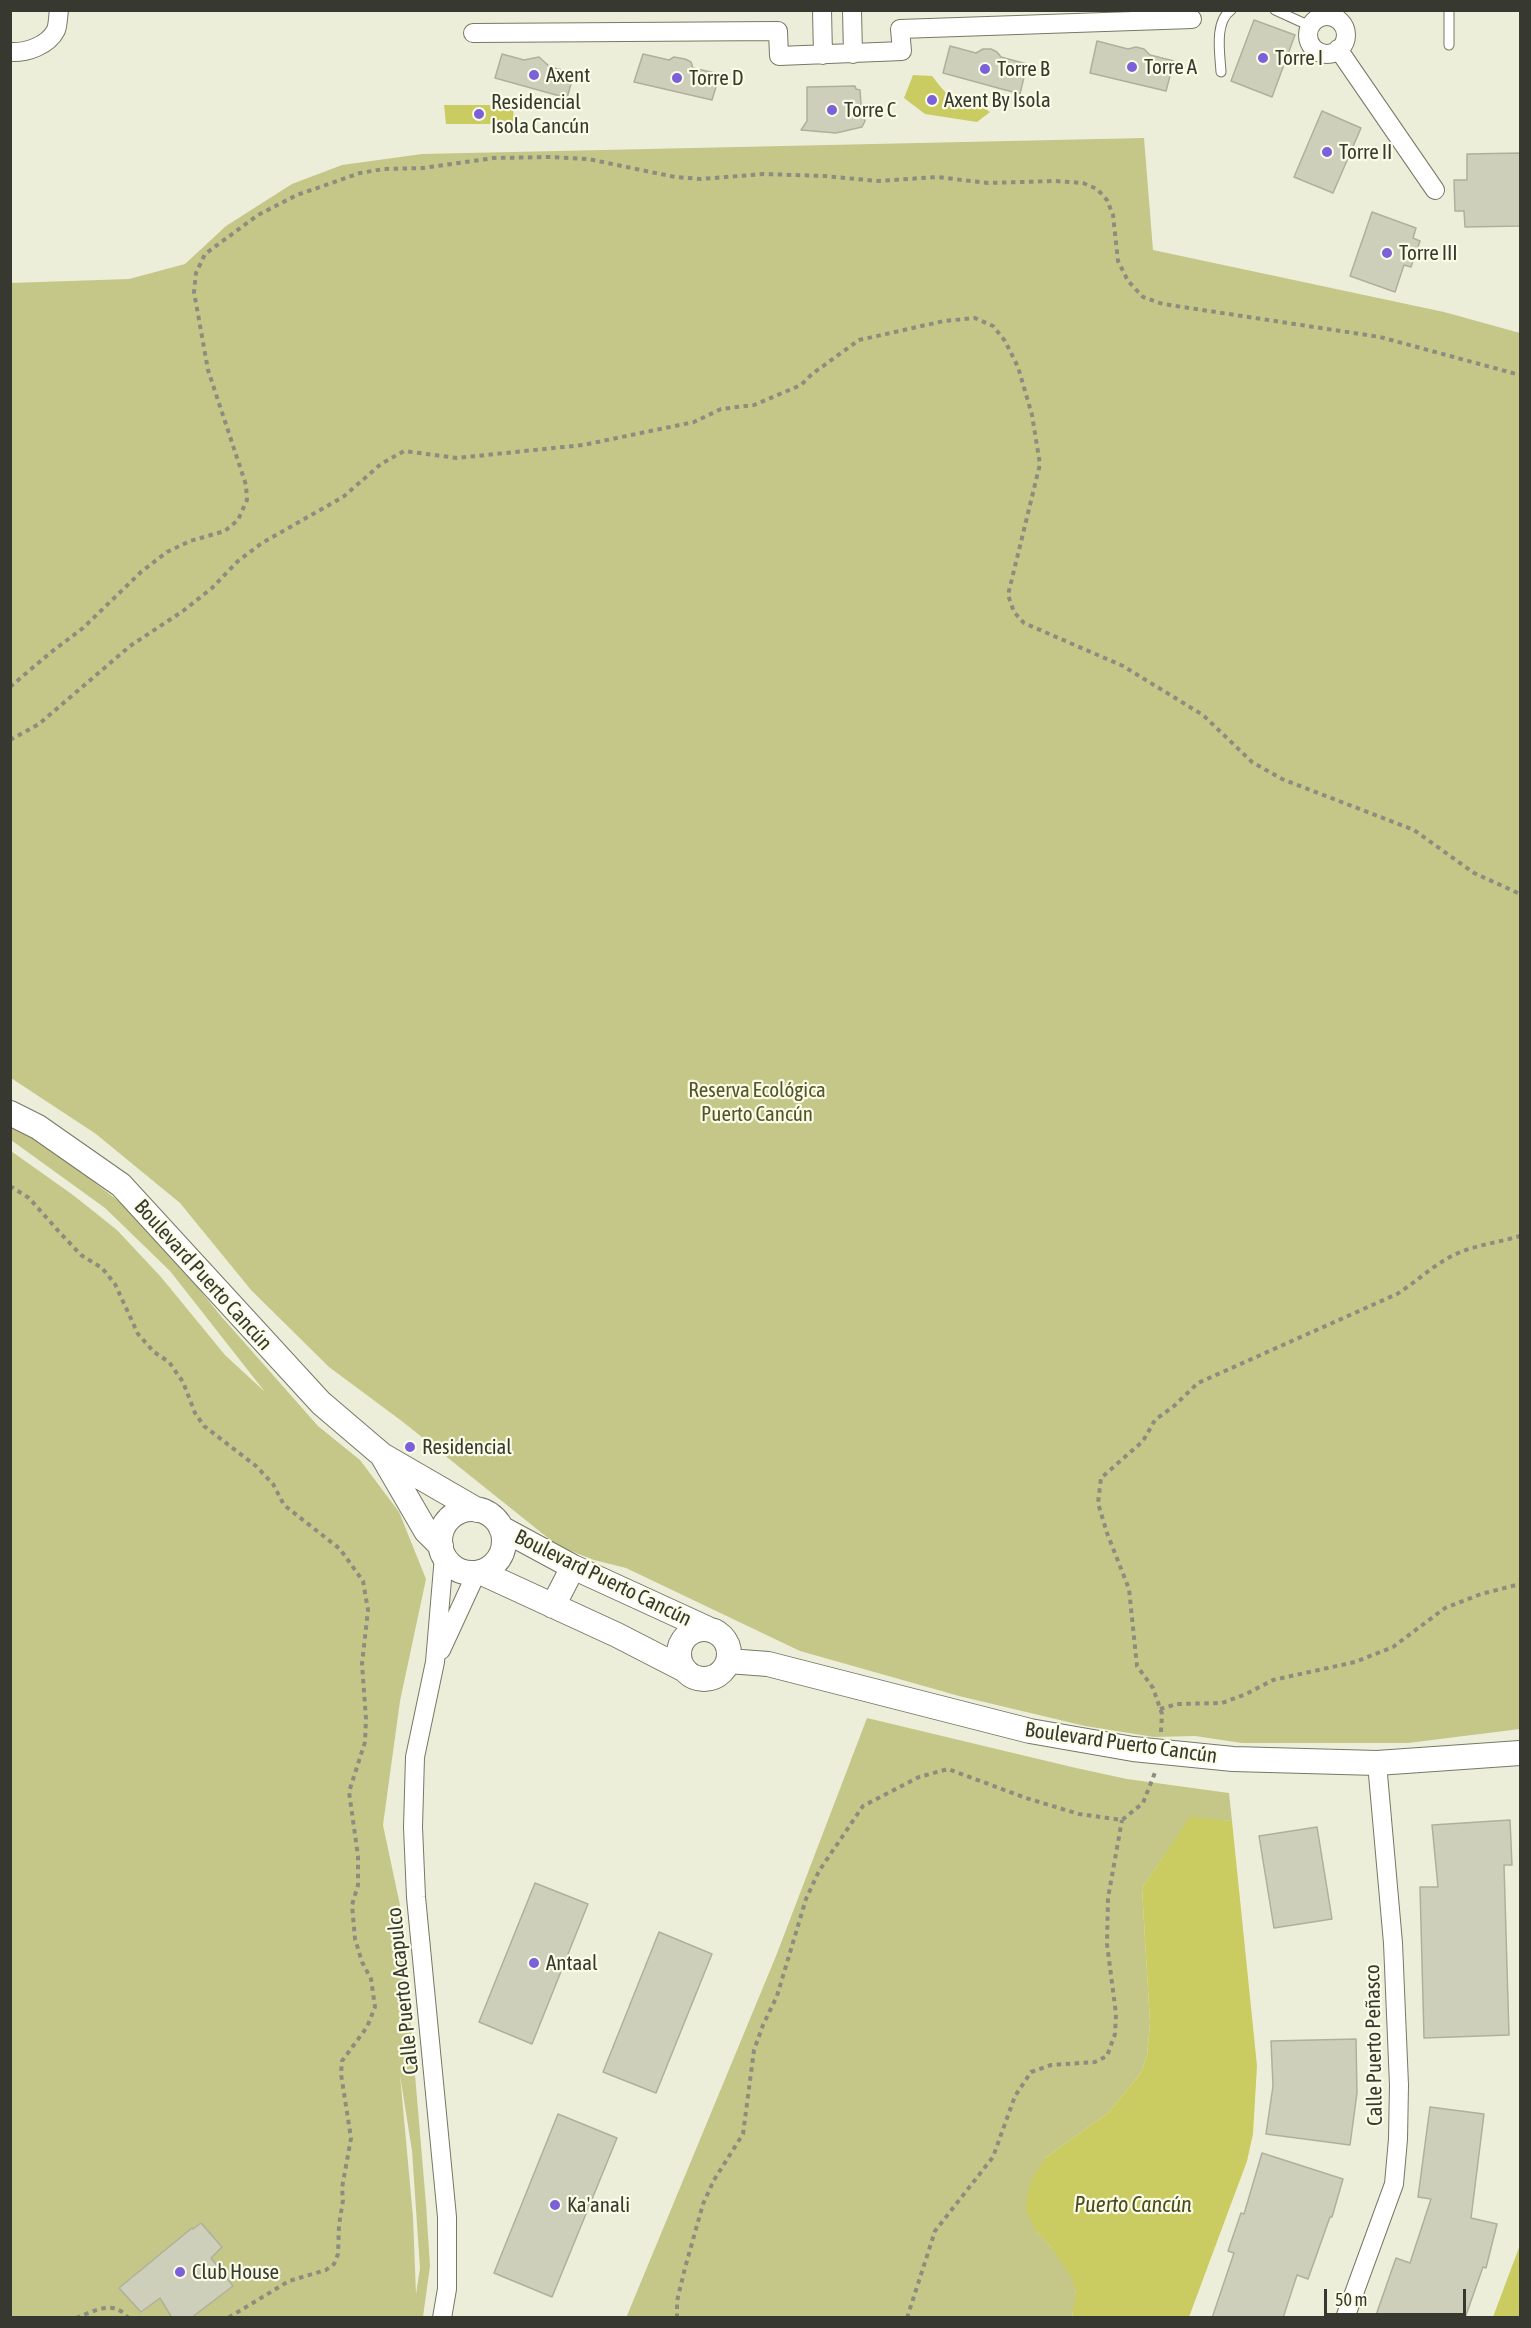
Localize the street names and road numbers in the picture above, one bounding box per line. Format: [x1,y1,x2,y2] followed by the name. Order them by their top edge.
[129,1195,277,1355] street label: Boulevard Puerto Cancún
[510,1524,696,1632] street label: Boulevard Puerto Cancún
[1023,1717,1219,1769] street label: Boulevard Puerto Cancún
[382,1906,424,2076] street label: Calle Puerto Acapulco
[1360,1964,1388,2126] street label: Calle Puerto Peñasco

